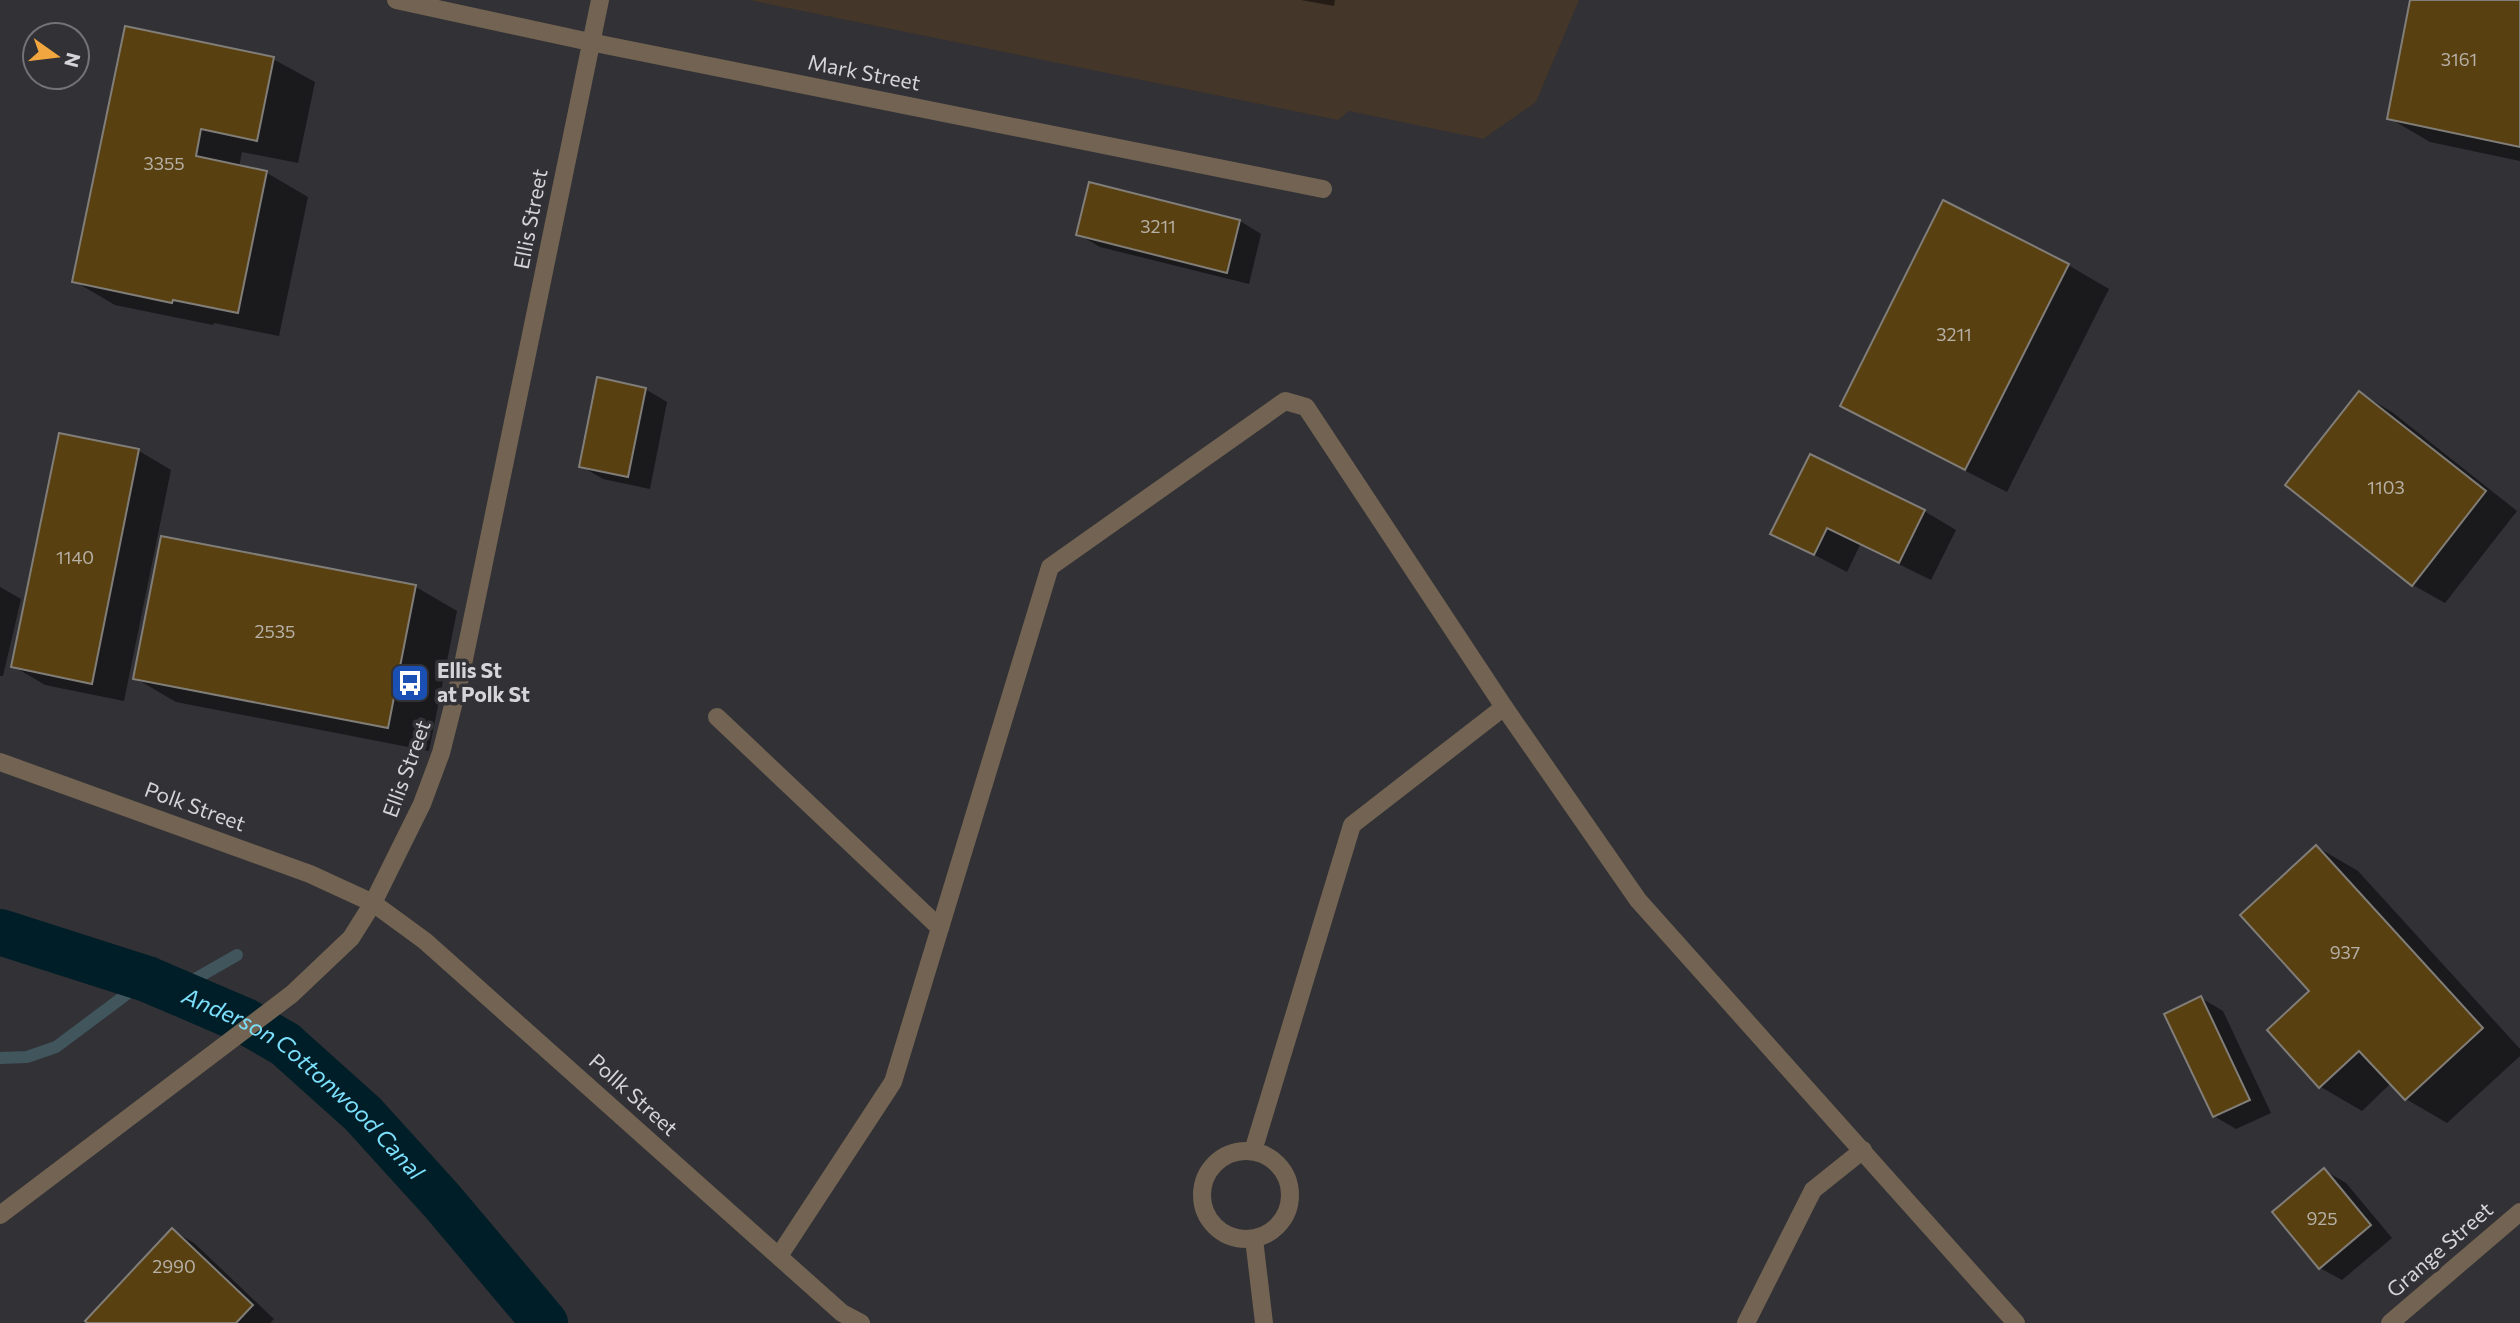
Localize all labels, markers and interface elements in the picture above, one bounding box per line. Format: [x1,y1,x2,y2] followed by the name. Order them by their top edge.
[21,21,91,91] north arrow
[806,48,923,95] street label: Mark Street
[2441,48,2477,70] house number: 3161
[60,51,86,70] text: N
[143,152,185,174] house number: 3355
[508,167,551,271] street label: Ellis Street
[1140,215,1176,237] house number: 3211
[1936,323,1972,345] house number: 3211
[2367,476,2405,498] house number: 1103
[56,546,94,568] house number: 1140
[255,620,295,642] house number: 2535
[437,657,530,706] place label: Ellis St at Polk St
[389,662,431,704] bus stop icon: Ellis St at Polk St
[376,717,435,820] street label: Ellis Street
[142,776,249,835] street label: Polk Street
[2330,941,2360,963] house number: 937
[178,981,431,1186] water label: Anderson Cottonwood Canal
[584,1048,684,1140] street label: Pollk Street
[2381,1196,2497,1302] street label: Grange Street
[2306,1207,2338,1229] house number: 925
[152,1255,196,1277] house number: 2990

